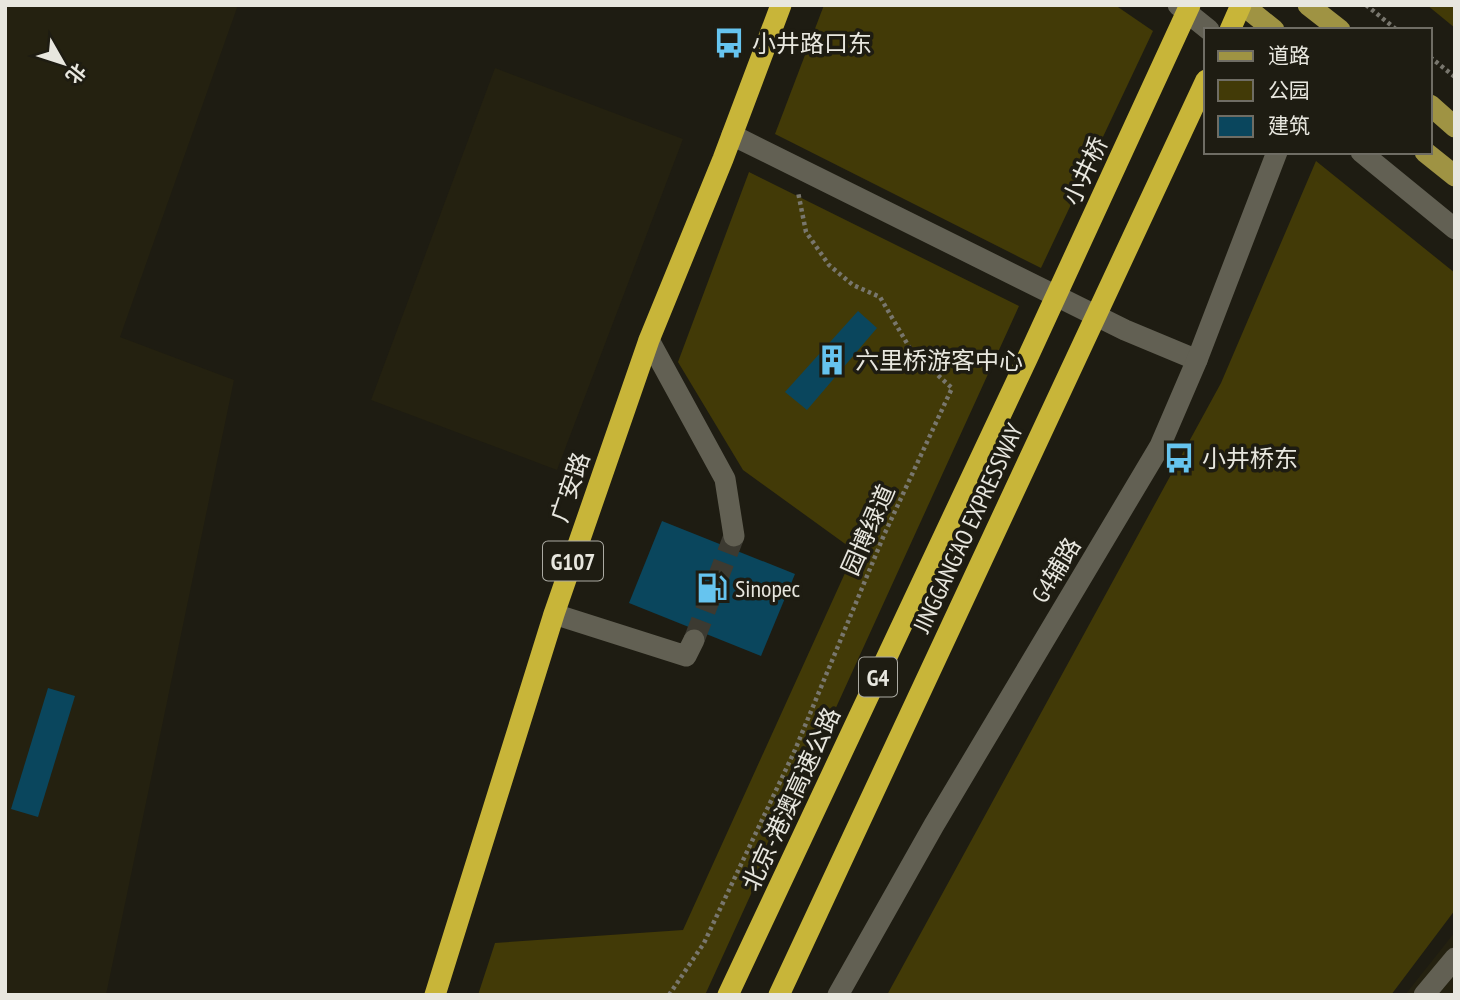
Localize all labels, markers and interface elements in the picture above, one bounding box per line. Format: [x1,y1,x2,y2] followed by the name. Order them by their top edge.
[712,26,746,60] bus stop icon: 小井路口东
[28,28,98,98] north arrow
[752,28,872,59] place label: 小井路口东
[1204,28,1432,154] legend
[1268,42,1310,69] text: 道路
[61,59,92,89] text: 北
[1268,77,1310,104] text: 公园
[1268,112,1310,139] text: 建筑
[1056,132,1114,210] street label: 小井桥
[815,343,849,377] building icon: 六里桥游客中心
[855,345,1023,376] place label: 六里桥游客中心
[906,419,1030,638] street label: JINGGANG'AO EXPRESSWAY
[1162,441,1196,475] bus stop icon: 小井桥东
[1202,443,1298,474] place label: 小井桥东
[544,448,596,526] street label: 广安路
[834,480,902,580] street label: 园博绿道
[1025,532,1087,608] street label: G4辅路
[543,541,603,580] road number: G107
[695,571,729,605] fuel station icon: Sinopec
[735,573,801,604] place label: Sinopec
[859,657,897,696] road number: G4
[735,702,847,896] street label: 北京-港澳高速公路

